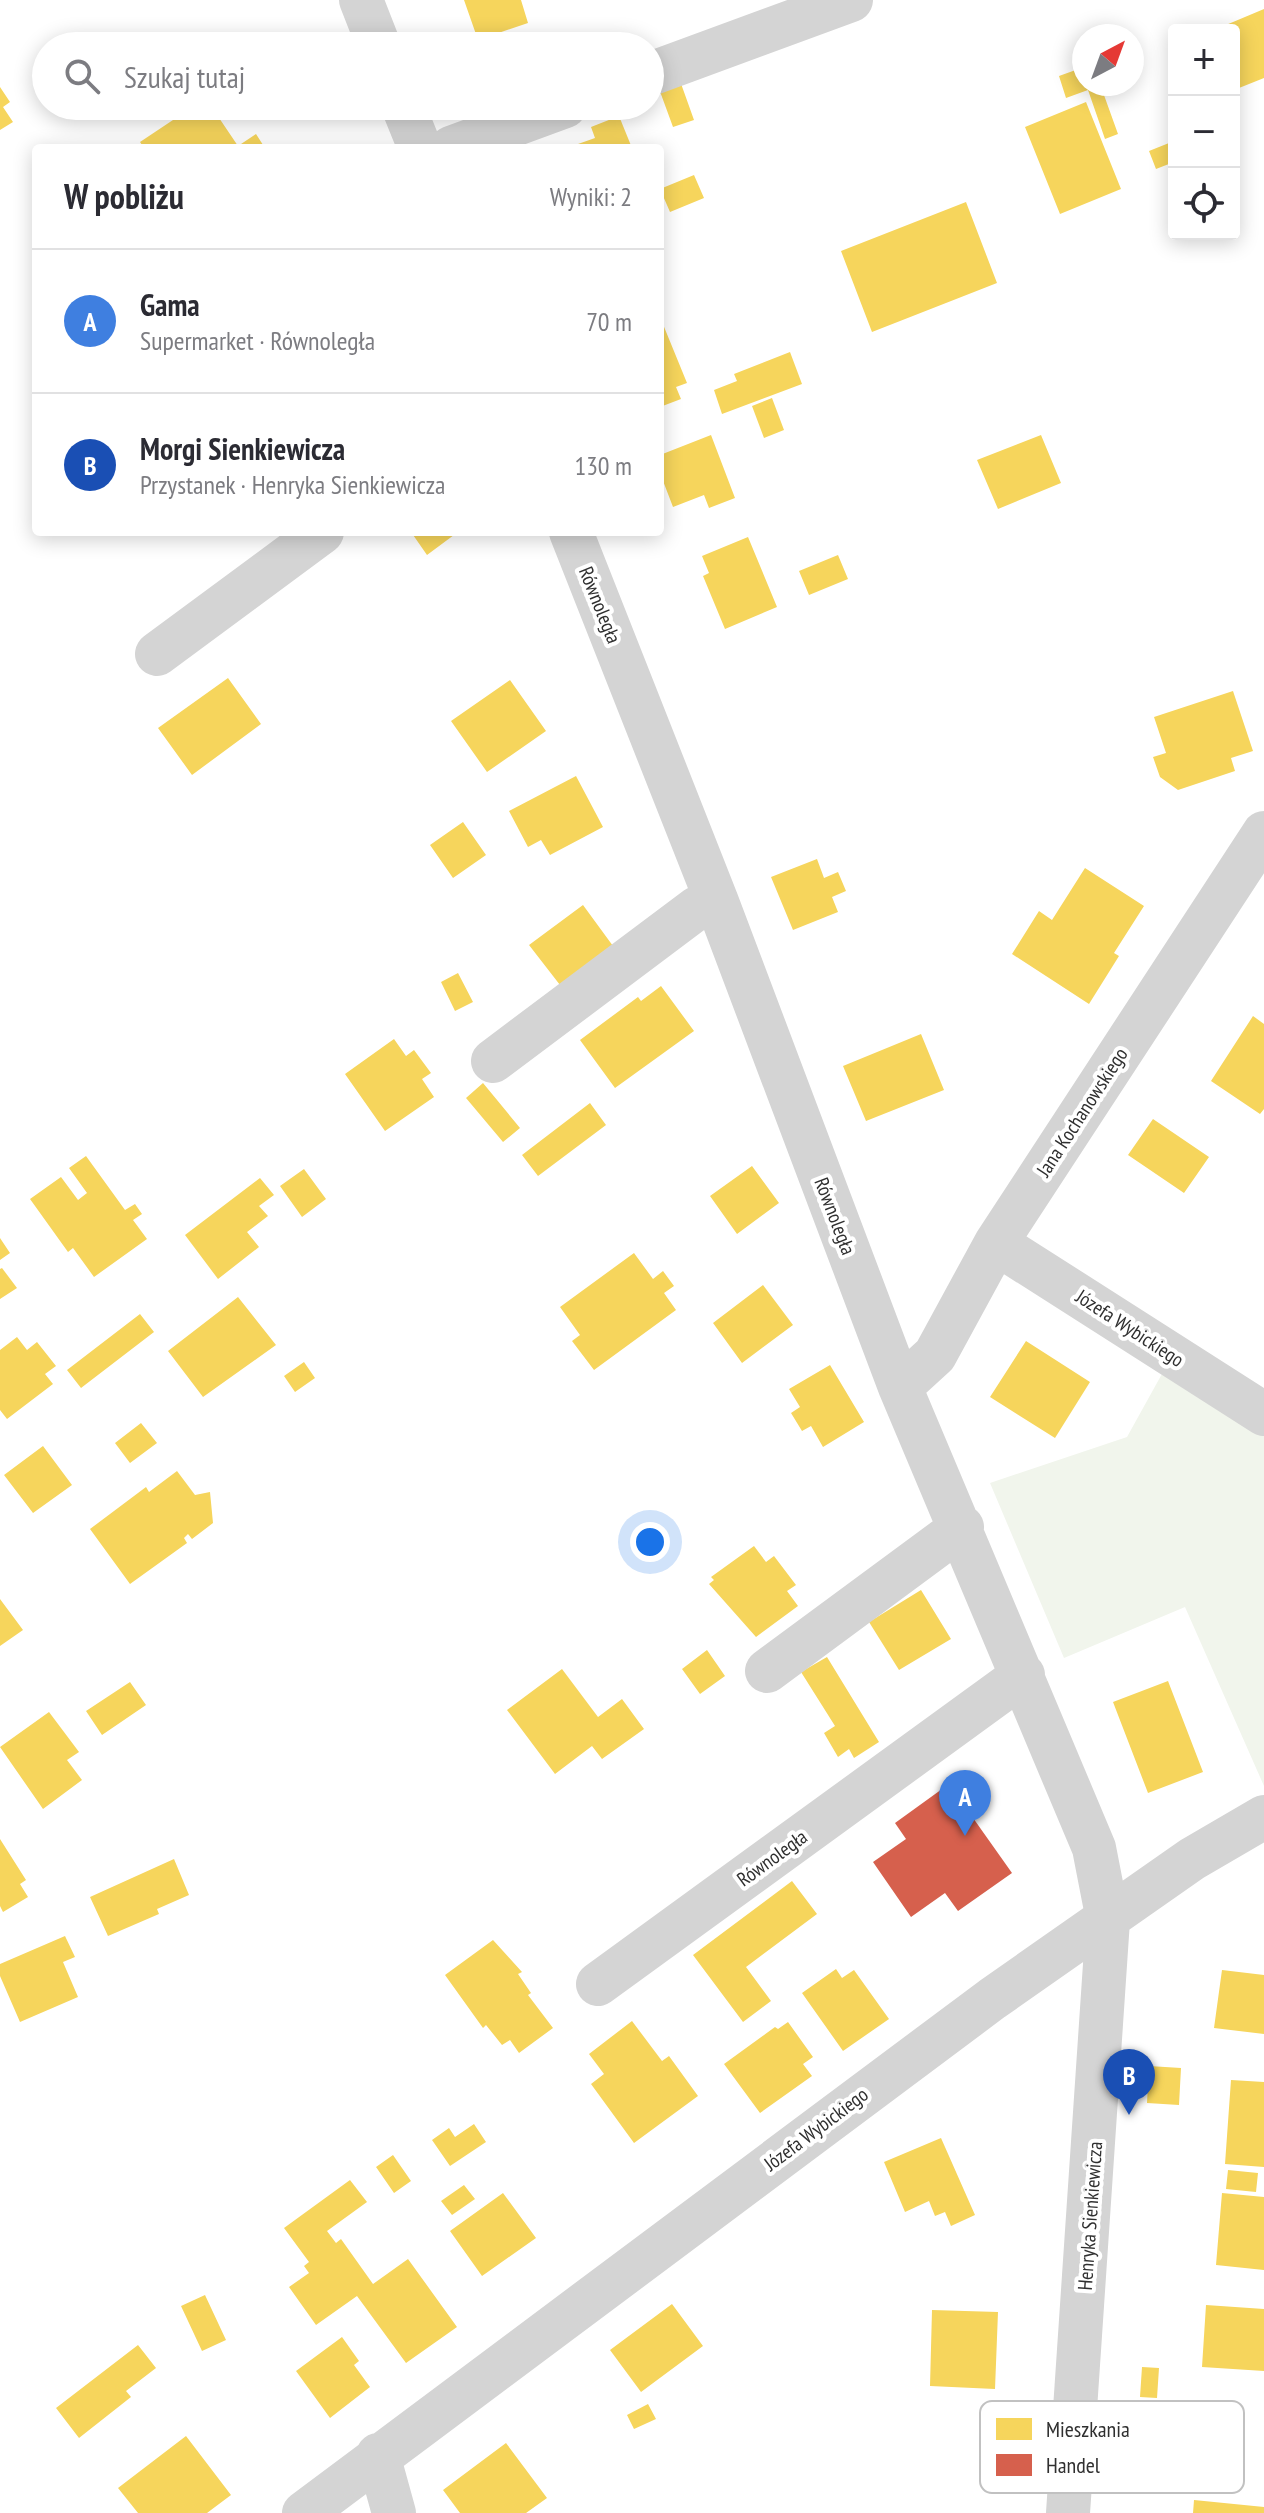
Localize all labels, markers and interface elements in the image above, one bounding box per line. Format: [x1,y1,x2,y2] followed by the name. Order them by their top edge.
[1072,24,1144,96] north arrow
[1168,24,1240,240] map controls
[1168,24,1240,96] button: +
[32,32,664,120] search box
[60,54,104,98] icon: search
[124,57,245,96] text: Szukaj tutaj
[1168,96,1240,168] button: −
[1168,168,1240,240] button: locate
[64,174,184,218] text: W pobliżu
[550,180,632,213] text: Wyniki: 2
[140,285,200,324] text: Gama
[83,305,97,338] text: A
[586,305,632,338] text: 70 m
[140,324,375,357] text: Supermarket · Równoległa
[140,429,345,468] text: Morgi Sienkiewicza
[84,449,96,482] text: B
[574,449,632,482] text: 130 m
[140,468,446,501] text: Przystanek · Henryka Sienkiewicza
[573,563,627,647] street label: Równoległa
[1030,1043,1133,1182] street label: Jana Kochanowskiego
[808,1174,862,1258] street label: Równoległa
[1070,1283,1189,1373] street label: Józefa Wybickiego
[630,1522,670,1562] your location
[939,1770,991,1836] pin: A
[732,1824,812,1892] street label: Równoległa
[1103,2049,1155,2115] pin: B
[758,2081,873,2177] street label: Józefa Wybickiego
[1072,2141,1108,2291] street label: Henryka Sienkiewicza
[980,2401,1244,2493] legend
[1046,2415,1130,2443] text: Mieszkania
[1046,2451,1101,2479] text: Handel

